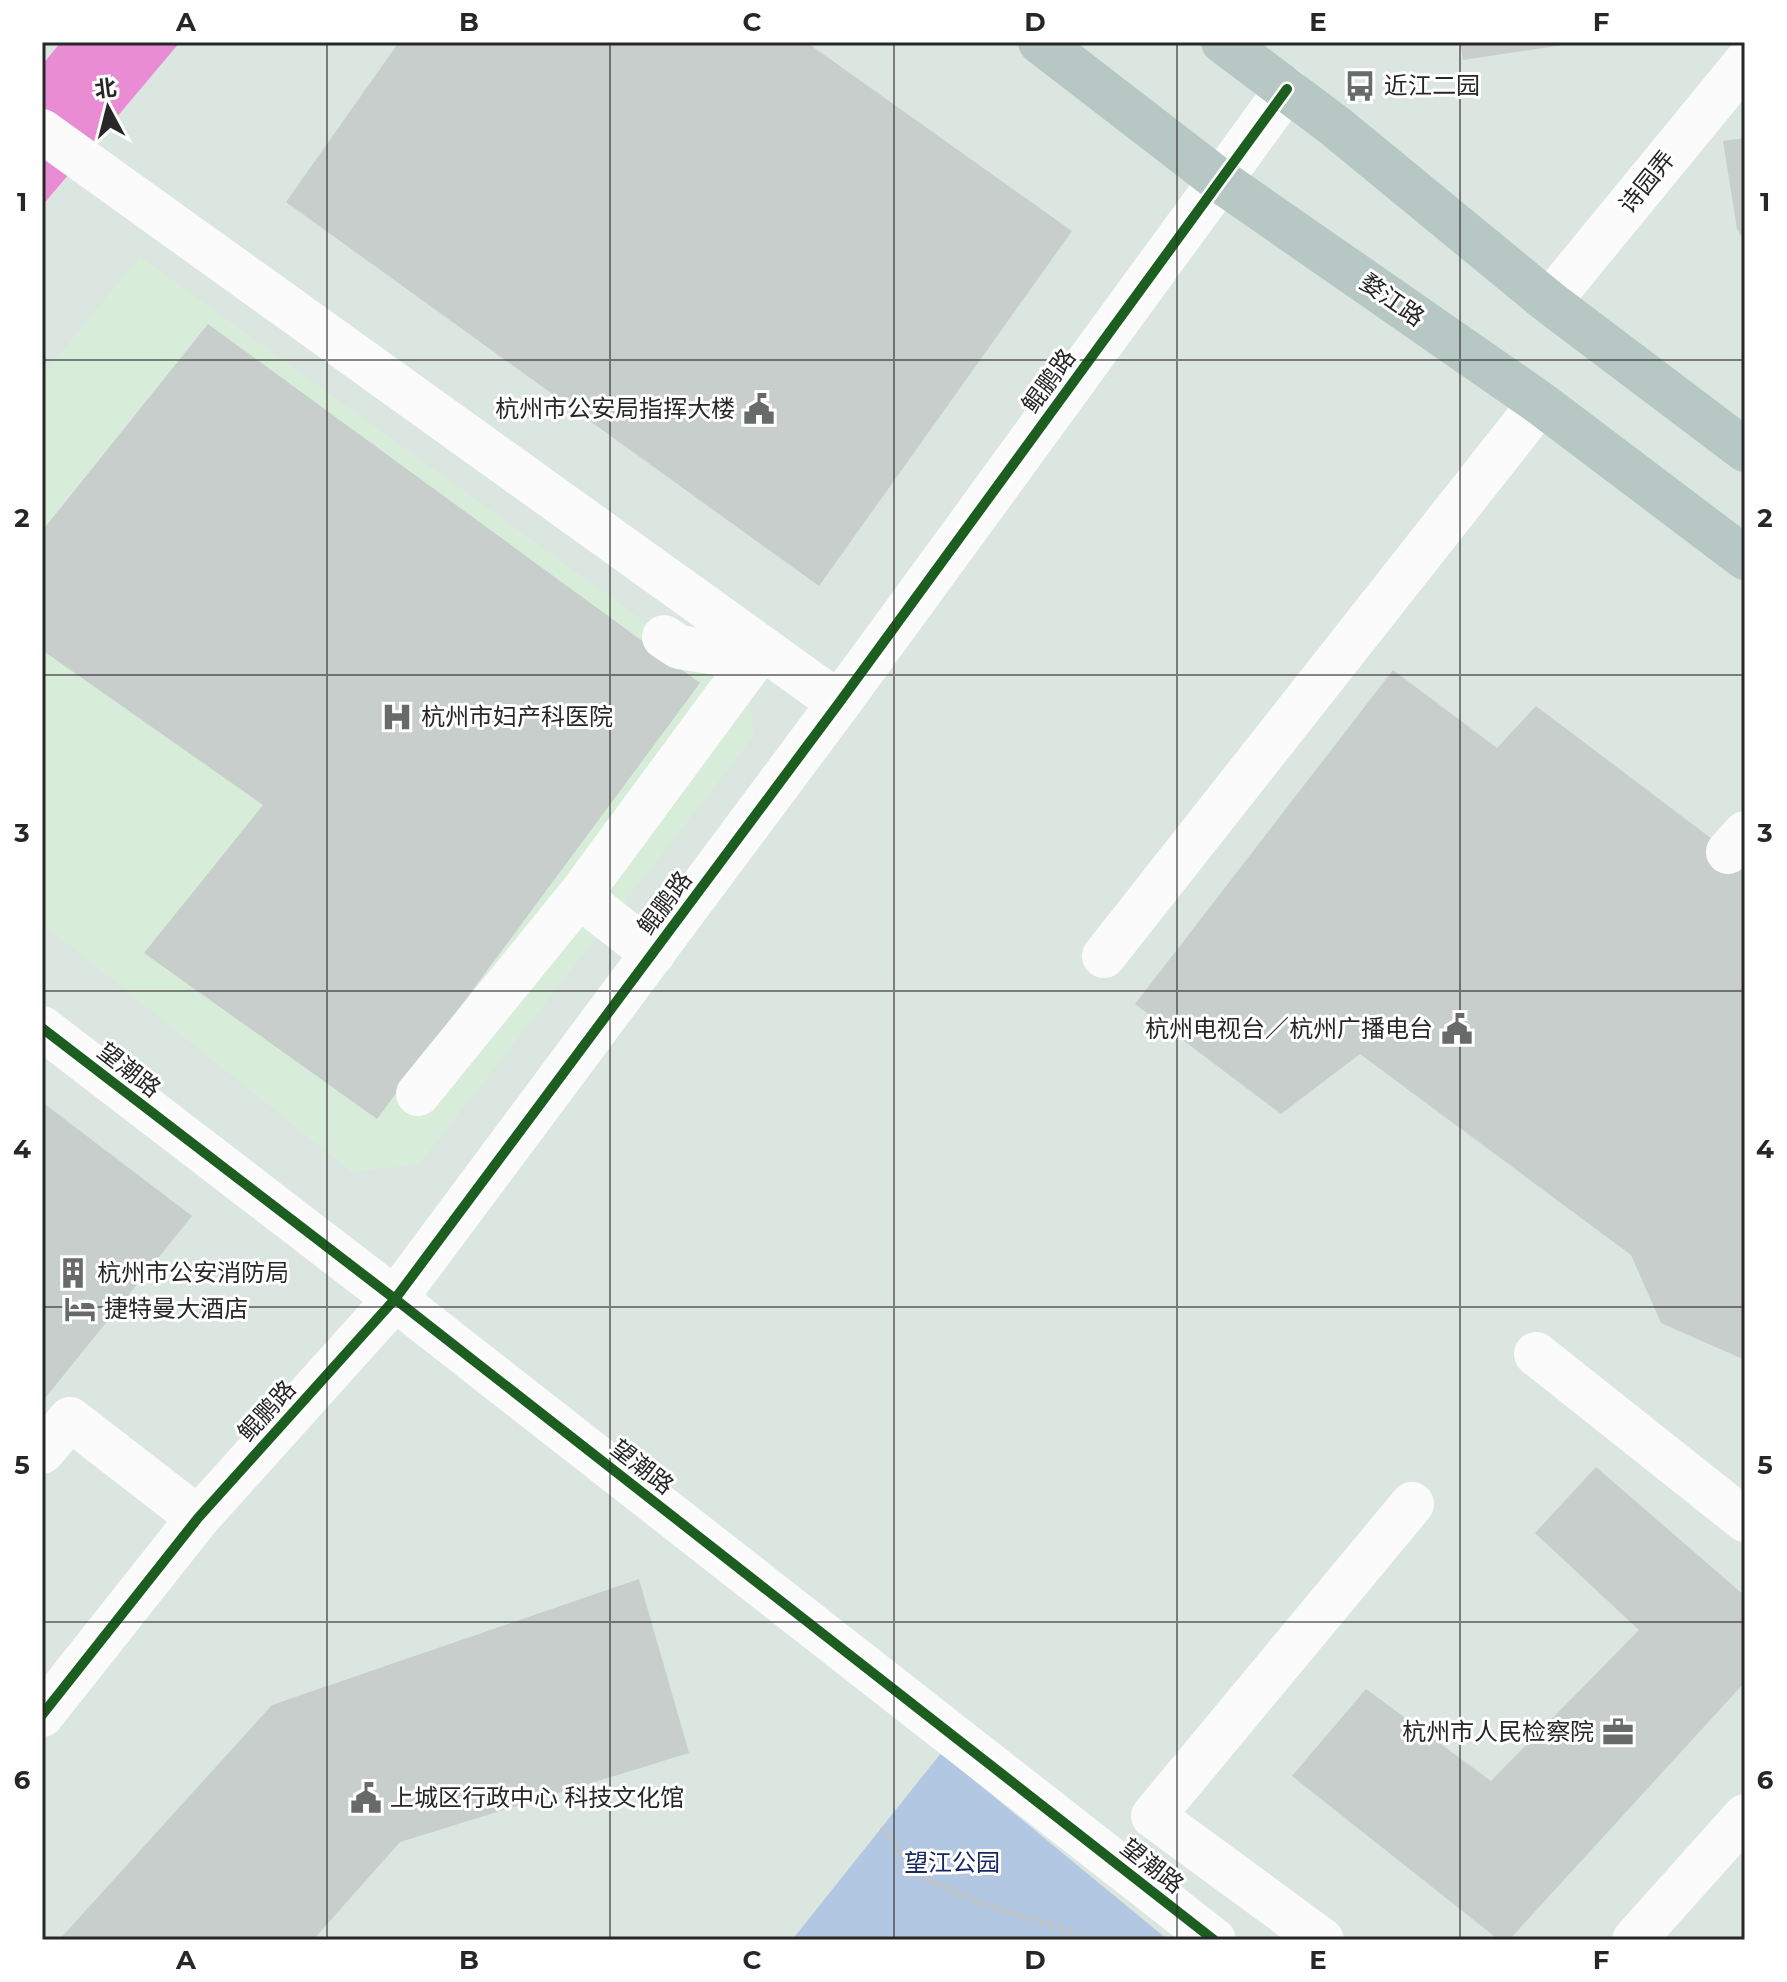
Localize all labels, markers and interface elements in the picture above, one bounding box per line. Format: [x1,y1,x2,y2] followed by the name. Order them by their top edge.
[175,6,197,38] text: A
[459,6,479,38] text: B
[743,6,762,38] text: C
[1024,6,1046,38] text: D
[1309,6,1327,38] text: E
[1593,6,1609,38] text: F
[68,68,148,148] north arrow
[1343,69,1377,103] bus stop icon: 近江二园
[1384,71,1480,100] place label: 近江二园
[93,74,118,103] text: 北
[1613,145,1681,219] street label: 诗园弄
[17,186,27,218] text: 1
[1760,186,1770,218] text: 1
[1354,267,1430,332] street label: 婺江路
[1016,343,1081,418] street label: 鲲鹏路
[742,392,776,426] public building icon: 杭州市公安局指挥大楼
[495,394,735,423] place label: 杭州市公安局指挥大楼
[14,502,30,534] text: 2
[1757,502,1773,534] text: 2
[380,700,414,734] hospital icon: 杭州市妇产科医院
[421,702,613,731] place label: 杭州市妇产科医院
[13,817,30,849] text: 3
[1756,817,1773,849] text: 3
[631,865,698,940] street label: 鲲鹏路
[1440,1012,1474,1046] public building icon: 杭州电视台／杭州广播电台
[1145,1014,1433,1043] place label: 杭州电视台／杭州广播电台
[92,1036,167,1103] street label: 望潮路
[13,1133,31,1165] text: 4
[1756,1133,1774,1165] text: 4
[56,1256,90,1290] building icon: 杭州市公安消防局
[97,1258,289,1287] place label: 杭州市公安消防局
[63,1292,97,1326] hotel icon: 捷特曼大酒店
[104,1294,248,1323] place label: 捷特曼大酒店
[232,1374,301,1447] street label: 鲲鹏路
[605,1433,680,1500] street label: 望潮路
[14,1449,30,1481] text: 5
[1757,1449,1773,1481] text: 5
[1601,1715,1635,1749] office icon: 杭州市人民检察院
[1402,1717,1594,1746] place label: 杭州市人民检察院
[14,1764,31,1796] text: 6
[1757,1764,1774,1796] text: 6
[349,1781,383,1815] public building icon: 上城区行政中心 科技文化馆
[390,1783,684,1812] place label: 上城区行政中心 科技文化馆
[1115,1832,1190,1899] street label: 望潮路
[904,1848,1000,1877] park label: 望江公园
[175,1944,197,1976] text: A
[459,1944,479,1976] text: B
[743,1944,762,1976] text: C
[1024,1944,1046,1976] text: D
[1309,1944,1327,1976] text: E
[1593,1944,1609,1976] text: F

